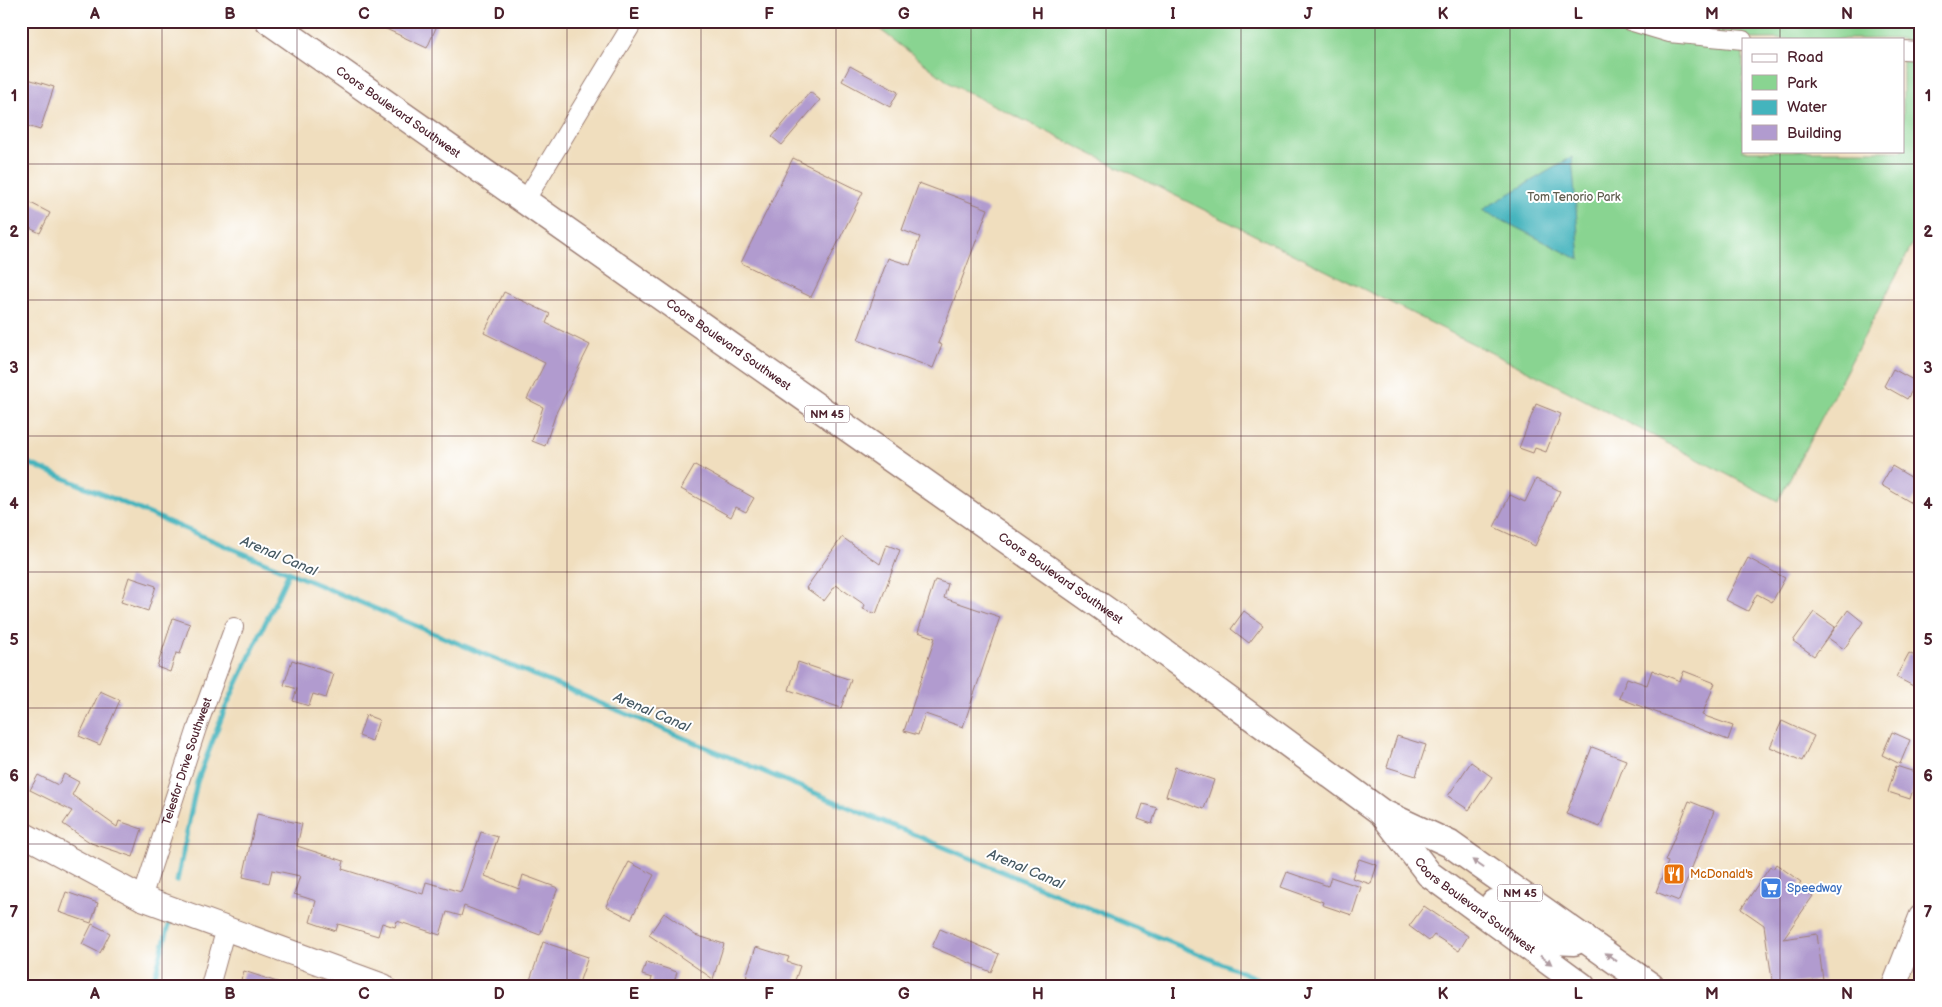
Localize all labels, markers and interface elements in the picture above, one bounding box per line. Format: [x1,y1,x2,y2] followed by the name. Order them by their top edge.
[89,5,100,24] text: A
[224,5,236,24] text: B
[358,5,370,24] text: C
[493,5,505,24] text: D
[629,5,639,24] text: E
[764,5,774,24] text: F
[898,5,910,24] text: G
[1032,5,1044,24] text: H
[1170,5,1176,24] text: I
[1304,5,1313,24] text: J
[1438,5,1449,24] text: K
[1573,5,1583,24] text: L
[1705,5,1719,24] text: M
[1841,5,1853,24] text: N
[1742,38,1904,152] legend
[1787,48,1823,67] text: Road
[333,63,464,161] street label: Coors Boulevard Southwest
[1787,74,1818,93] text: Park
[11,87,17,106] text: 1
[1925,87,1931,106] text: 1
[1787,98,1827,117] text: Water
[1787,124,1842,143] text: Building
[1527,190,1621,205] park label: Tom Tenorio Park
[9,223,19,242] text: 2
[1923,223,1933,242] text: 2
[663,295,794,394] street label: Coors Boulevard Southwest
[9,359,19,378] text: 3
[1923,359,1933,378] text: 3
[804,406,850,422] road number: NM 45
[9,495,19,514] text: 4
[1923,495,1933,514] text: 4
[995,529,1126,627] street label: Coors Boulevard Southwest
[237,532,320,580] water label: Arenal Canal
[9,631,19,650] text: 5
[1923,631,1933,650] text: 5
[610,688,693,736] water label: Arenal Canal
[159,695,215,827] street label: Telesfor Drive Southwest
[9,767,19,786] text: 6
[1923,767,1933,786] text: 6
[984,845,1067,893] water label: Arenal Canal
[1411,854,1539,957] street label: Coors Boulevard Southwest
[1472,859,1485,869] one-way arrow
[1662,862,1686,886] restaurant icon: McDonald's
[1690,867,1753,882] place label: McDonald's
[1759,876,1783,900] supermarket icon: Speedway
[1787,881,1843,896] place label: Speedway
[1498,884,1542,901] road number: NM 45
[10,903,19,922] text: 7
[1924,903,1933,922] text: 7
[1604,952,1618,962] one-way arrow
[1539,955,1553,965] one-way arrow
[89,985,100,1004] text: A
[224,985,236,1004] text: B
[358,985,370,1004] text: C
[493,985,505,1004] text: D
[629,985,639,1004] text: E
[764,985,774,1004] text: F
[898,985,910,1004] text: G
[1032,985,1044,1004] text: H
[1170,985,1176,1004] text: I
[1304,985,1313,1004] text: J
[1438,985,1449,1004] text: K
[1573,985,1583,1004] text: L
[1705,985,1719,1004] text: M
[1841,985,1853,1004] text: N

